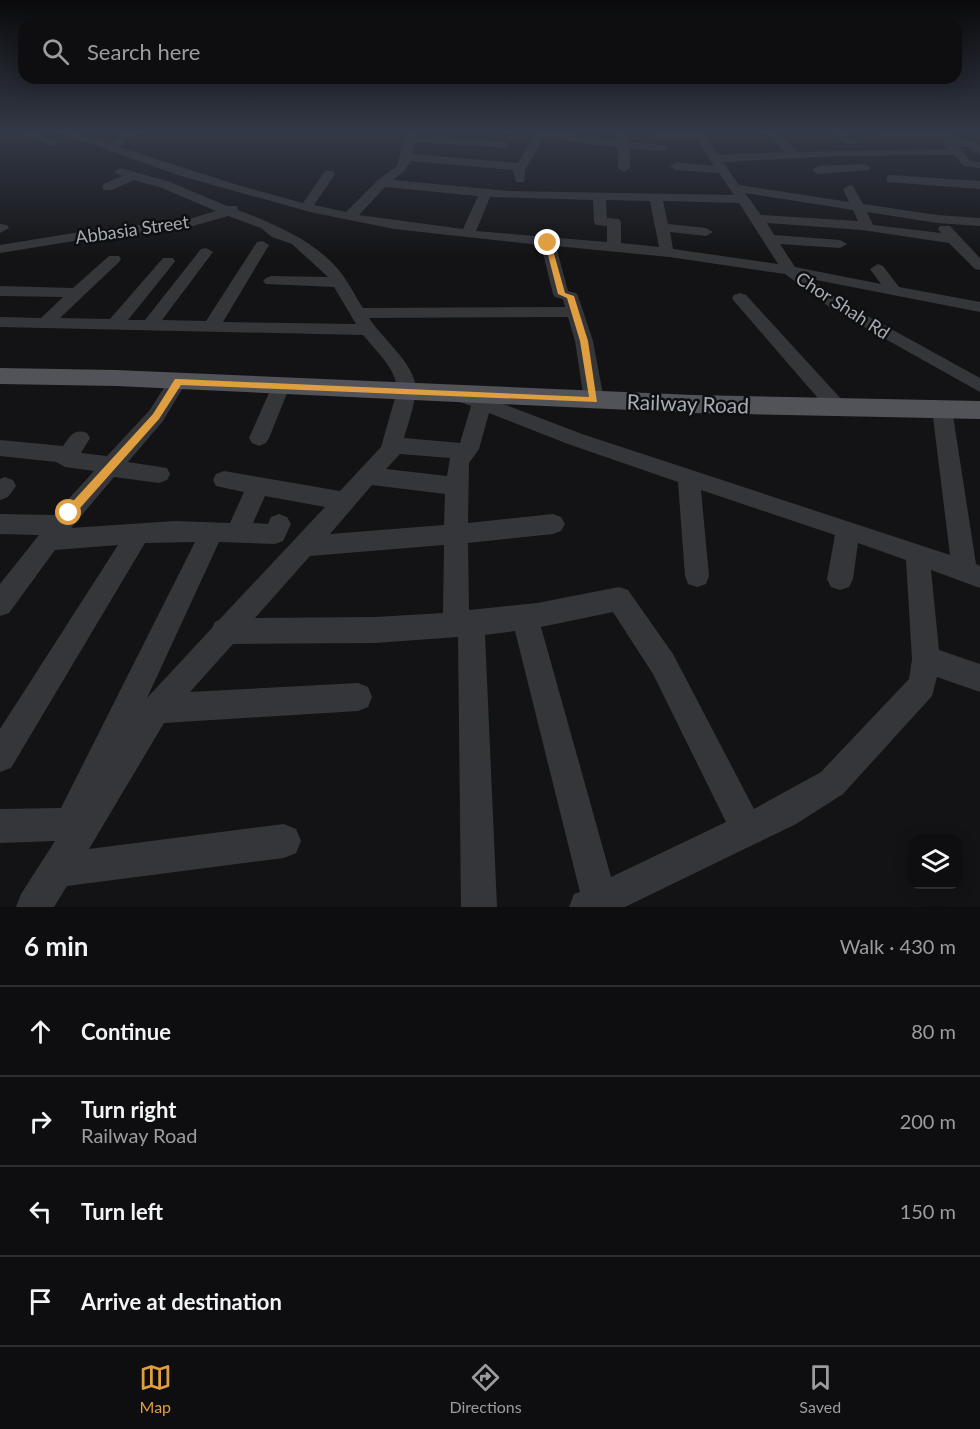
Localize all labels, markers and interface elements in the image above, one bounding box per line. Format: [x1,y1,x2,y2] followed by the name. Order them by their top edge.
[18,18,962,84] search box
[39,35,72,68] icon: search
[87,38,200,65] text: Search here
[74,210,191,248] street label: Abbasia Street
[534,229,560,255] route end
[792,267,894,343] street label: Chor Shah Rd
[626,388,750,418] street label: Railway Road
[55,499,81,525] route start
[908,835,962,889] map controls
[908,835,962,889] button: layers
[24,930,88,962] text: 6 min
[840,934,956,958] text: Walk · 430 m
[24,1015,57,1048] icon: ahead
[81,1018,171,1045] text: Continue
[911,1019,956,1043] text: 80 m
[81,1096,176,1123] text: Turn right
[24,1105,57,1138] icon: right
[900,1109,956,1133] text: 200 m
[81,1123,197,1147] text: Railway Road
[24,1195,57,1228] icon: left
[81,1198,163,1225] text: Turn left
[900,1199,956,1223] text: 150 m
[24,1285,57,1318] icon: arrive
[81,1288,282,1315] text: Arrive at destination
[139,1361,172,1416] tab: Map
[449,1361,522,1416] tab: Directions
[799,1361,841,1416] tab: Saved

